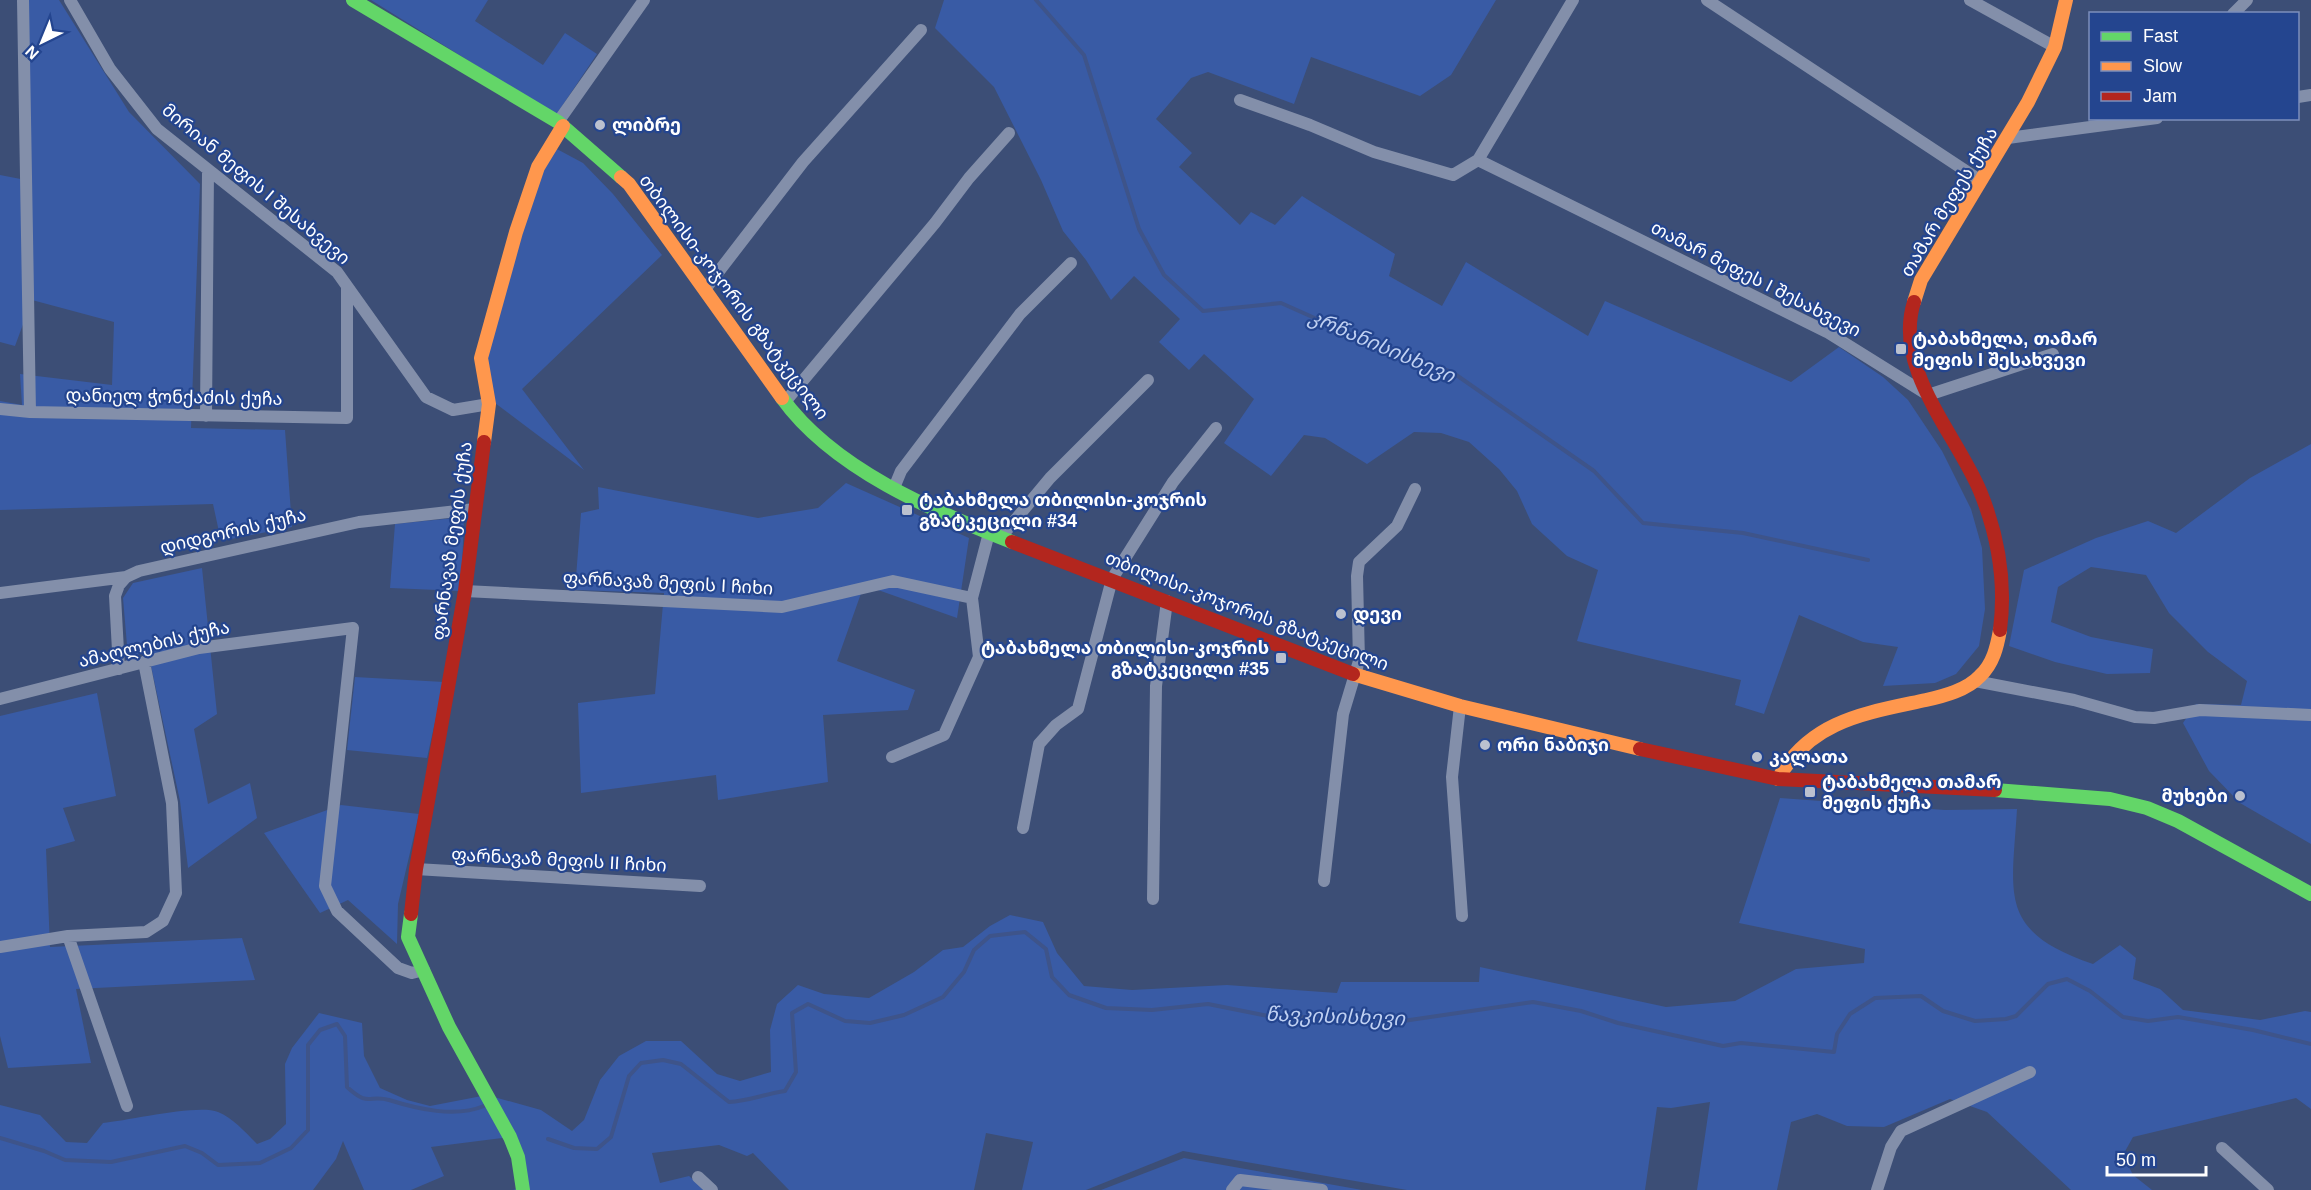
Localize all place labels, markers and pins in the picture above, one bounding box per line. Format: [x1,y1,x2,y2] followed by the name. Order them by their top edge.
[612,115,681,136] place label: ლიბრე
[593,118,607,132] marker: ლიბრე
[1913,329,2098,370] place label: ტაბახმელა, თამარ მეფის I შესახვევი
[1894,342,1908,356] marker: ტაბახმელა, თამარ მეფის I შესახვევი
[919,490,1207,532] place label: ტაბახმელა თბილისი-კოჯრის გზატკეცილი #34
[900,503,914,517] marker: ტაბახმელა თბილისი-კოჯრის გზატკეცილი #34
[1353,604,1402,625] place label: დევი
[1334,607,1348,621] marker: დევი
[981,638,1269,680] place label: ტაბახმელა თბილისი-კოჯრის გზატკეცილი #35
[1274,651,1288,665] marker: ტაბახმელა თბილისი-კოჯრის გზატკეცილი #35
[1497,735,1609,755] place label: ორი ნაბიჯი
[1478,738,1492,752] marker: ორი ნაბიჯი
[1769,747,1848,768] place label: კალათა
[1750,750,1764,764] marker: კალათა
[1822,772,2002,813] place label: ტაბახმელა თამარ მეფის ქუჩა
[1803,785,1817,799] marker: ტაბახმელა თამარ მეფის ქუჩა
[2162,786,2228,806] place label: მუხები
[2233,789,2247,803] marker: მუხები

